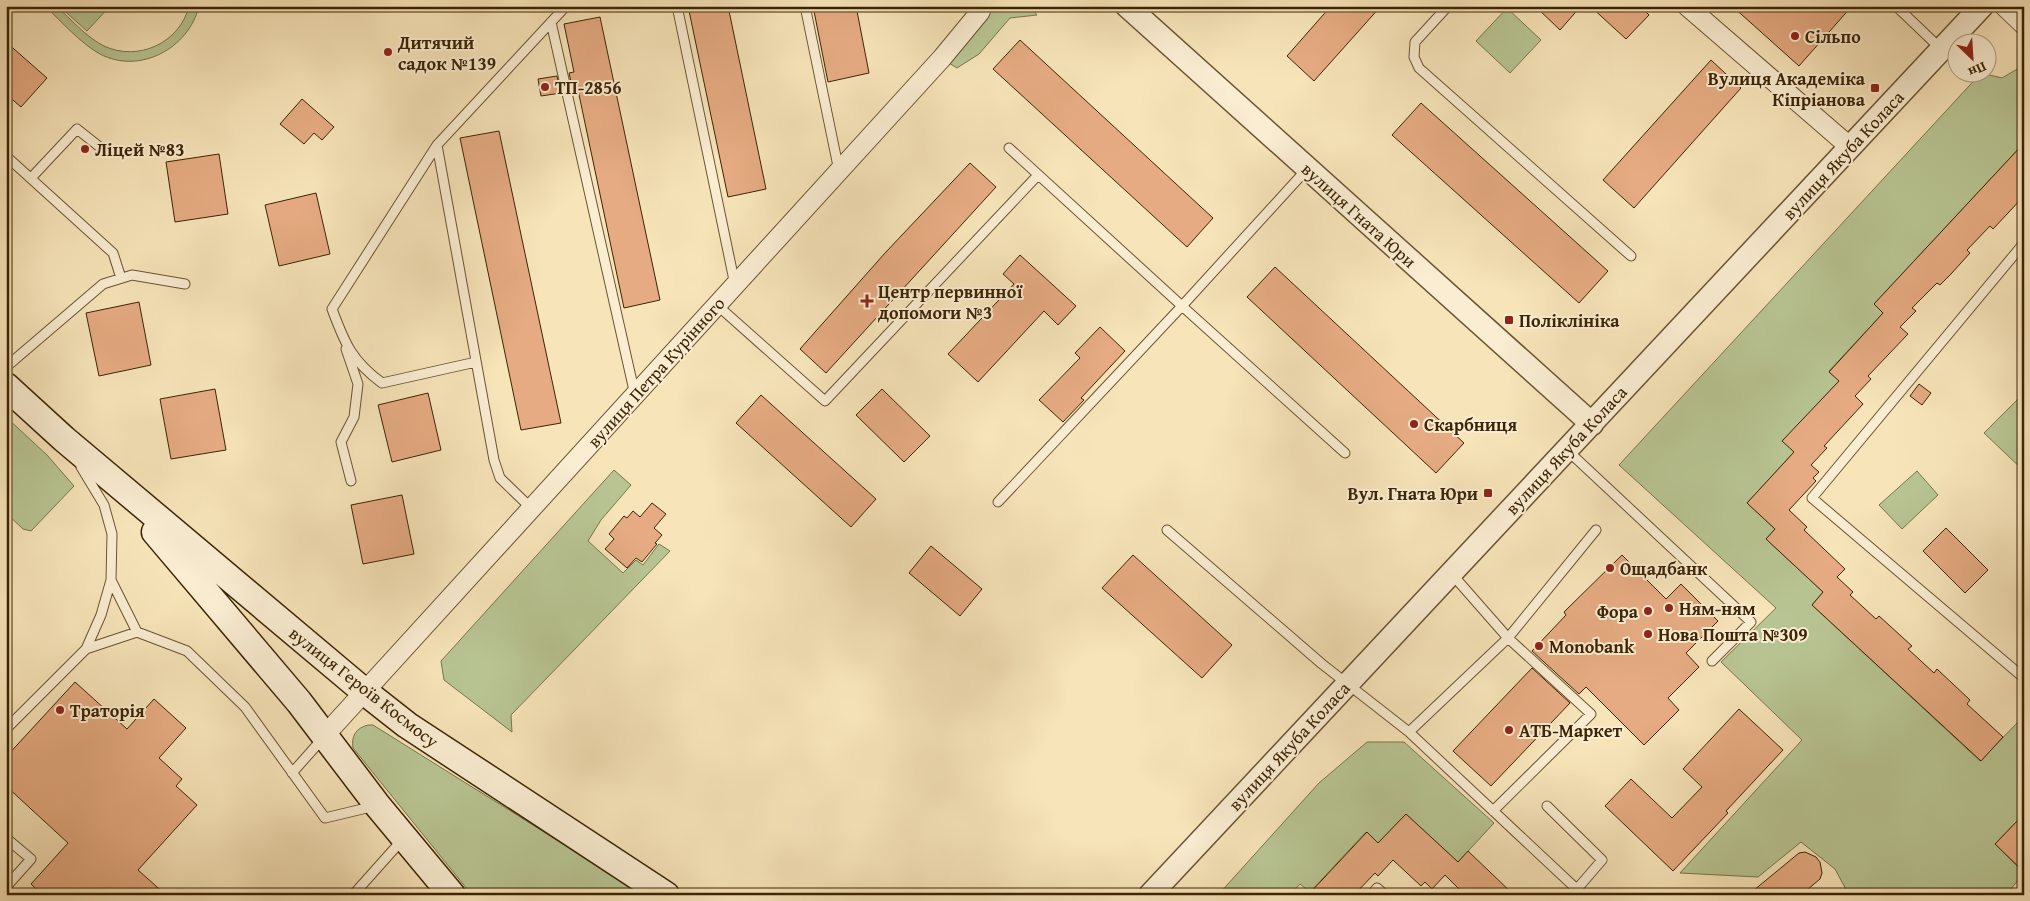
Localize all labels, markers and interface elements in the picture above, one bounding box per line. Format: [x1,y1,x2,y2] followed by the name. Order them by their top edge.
[1805,23,1861,50] place label: Сільпо
[397,29,496,77] place label: Дитячий садок №139
[1789,30,1801,42] marker: Сільпо
[1948,32,1998,82] north arrow
[382,46,394,58] marker: Дитячий садок №139
[1965,57,1990,83] text: Пн
[1708,65,1866,113] place label: Вулиця Академіка Кіпріанова
[555,74,622,101] place label: ТП-2856
[539,81,551,93] marker: ТП-2856
[1869,82,1881,94] marker: Вулиця Академіка Кіпріанова
[1776,84,1910,226] street label: вулиця Якуба Коласа
[95,136,184,163] place label: Ліцей №83
[79,143,91,155] marker: Ліцей №83
[1295,156,1423,274] street label: вулиця Гната Юри
[878,278,1023,326] place label: Центр первинної допомоги №3
[581,291,731,453] street label: вулиця Петра Курінного
[860,294,874,308] marker: Центр первинної допомоги №3
[1519,307,1620,334] place label: Поліклініка
[1503,314,1515,326] marker: Поліклініка
[1499,379,1633,521] street label: вулиця Якуба Коласа
[1424,411,1518,438] place label: Скарбниця
[1408,418,1420,430] marker: Скарбниця
[1347,480,1478,507] place label: Вул. Гната Юри
[1482,487,1494,499] marker: Вул. Гната Юри
[1620,555,1708,582] place label: Ощадбанк
[1604,562,1616,574] marker: Ощадбанк
[1679,595,1756,622] place label: Ням-ням
[1597,598,1639,625] place label: Фора
[1663,602,1675,614] marker: Ням-ням
[1642,605,1654,617] marker: Фора
[283,620,445,754] street label: вулиця Героїв Космосу
[1658,621,1808,648] place label: Нова Пошта №309
[1642,628,1654,640] marker: Нова Пошта №309
[1549,633,1635,660] place label: Monobank
[1533,640,1545,652] marker: Monobank
[1222,675,1356,817] street label: вулиця Якуба Коласа
[70,697,145,724] place label: Траторія
[54,704,66,716] marker: Траторія
[1519,717,1623,744] place label: АТБ-Маркет
[1503,724,1515,736] marker: АТБ-Маркет

